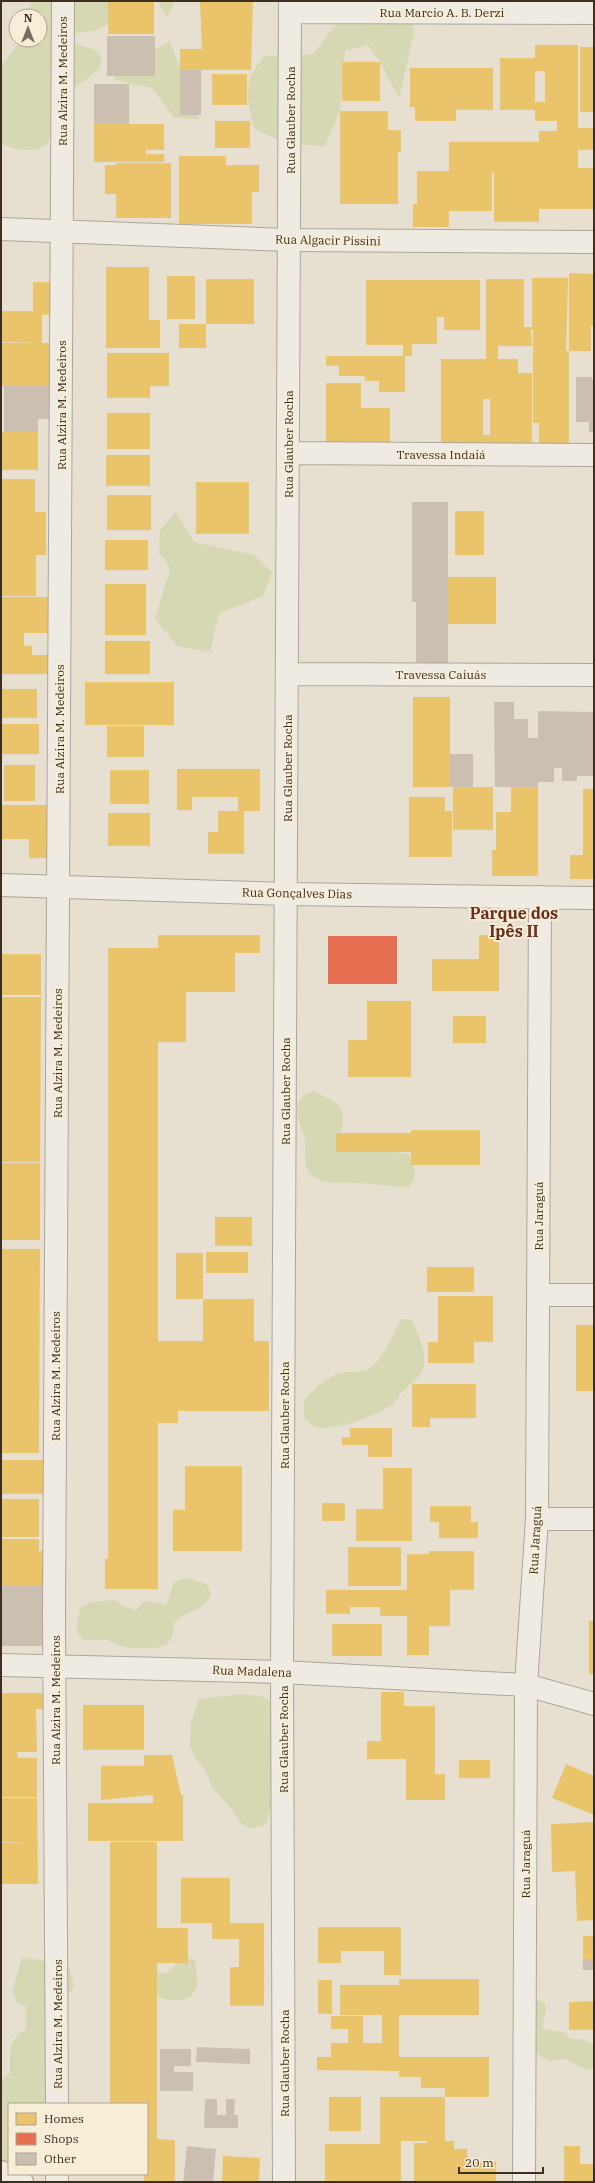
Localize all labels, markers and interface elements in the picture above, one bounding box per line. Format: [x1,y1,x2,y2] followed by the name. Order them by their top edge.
[380,5,505,20] street label: Rua Marcio A. B. Derzi
[8,8,48,48] north arrow
[24,11,33,25] text: N
[55,16,70,146] street label: Rua Alzira M. Medeiros
[283,66,298,174] street label: Rua Glauber Rocha
[275,232,381,248] street label: Rua Algacir Pissini
[54,340,69,470] street label: Rua Alzira M. Medeiros
[281,390,296,498] street label: Rua Glauber Rocha
[396,447,486,462] street label: Travessa Indaiá
[52,664,67,794] street label: Rua Alzira M. Medeiros
[396,667,487,682] street label: Travessa Caiuás
[280,714,295,822] street label: Rua Glauber Rocha
[242,885,352,901] street label: Rua Gonçalves Dias
[470,903,558,941] district label: Parque dos Ipês II
[50,988,65,1118] street label: Rua Alzira M. Medeiros
[278,1037,293,1145] street label: Rua Glauber Rocha
[531,1181,546,1251] street label: Rua Jaraguá
[48,1311,63,1441] street label: Rua Alzira M. Medeiros
[277,1361,292,1469] street label: Rua Glauber Rocha
[526,1505,544,1575] street label: Rua Jaraguá
[48,1635,63,1765] street label: Rua Alzira M. Medeiros
[212,1662,293,1680] street label: Rua Madalena
[276,1685,291,1793] street label: Rua Glauber Rocha
[518,1829,533,1899] street label: Rua Jaraguá
[50,1959,65,2089] street label: Rua Alzira M. Medeiros
[277,2009,292,2117] street label: Rua Glauber Rocha
[8,2103,148,2175] legend
[44,2111,84,2126] text: Homes
[44,2131,79,2146] text: Shops
[459,2149,543,2175] scale bar
[44,2151,77,2166] text: Other
[465,2155,494,2170] text: 20 m

